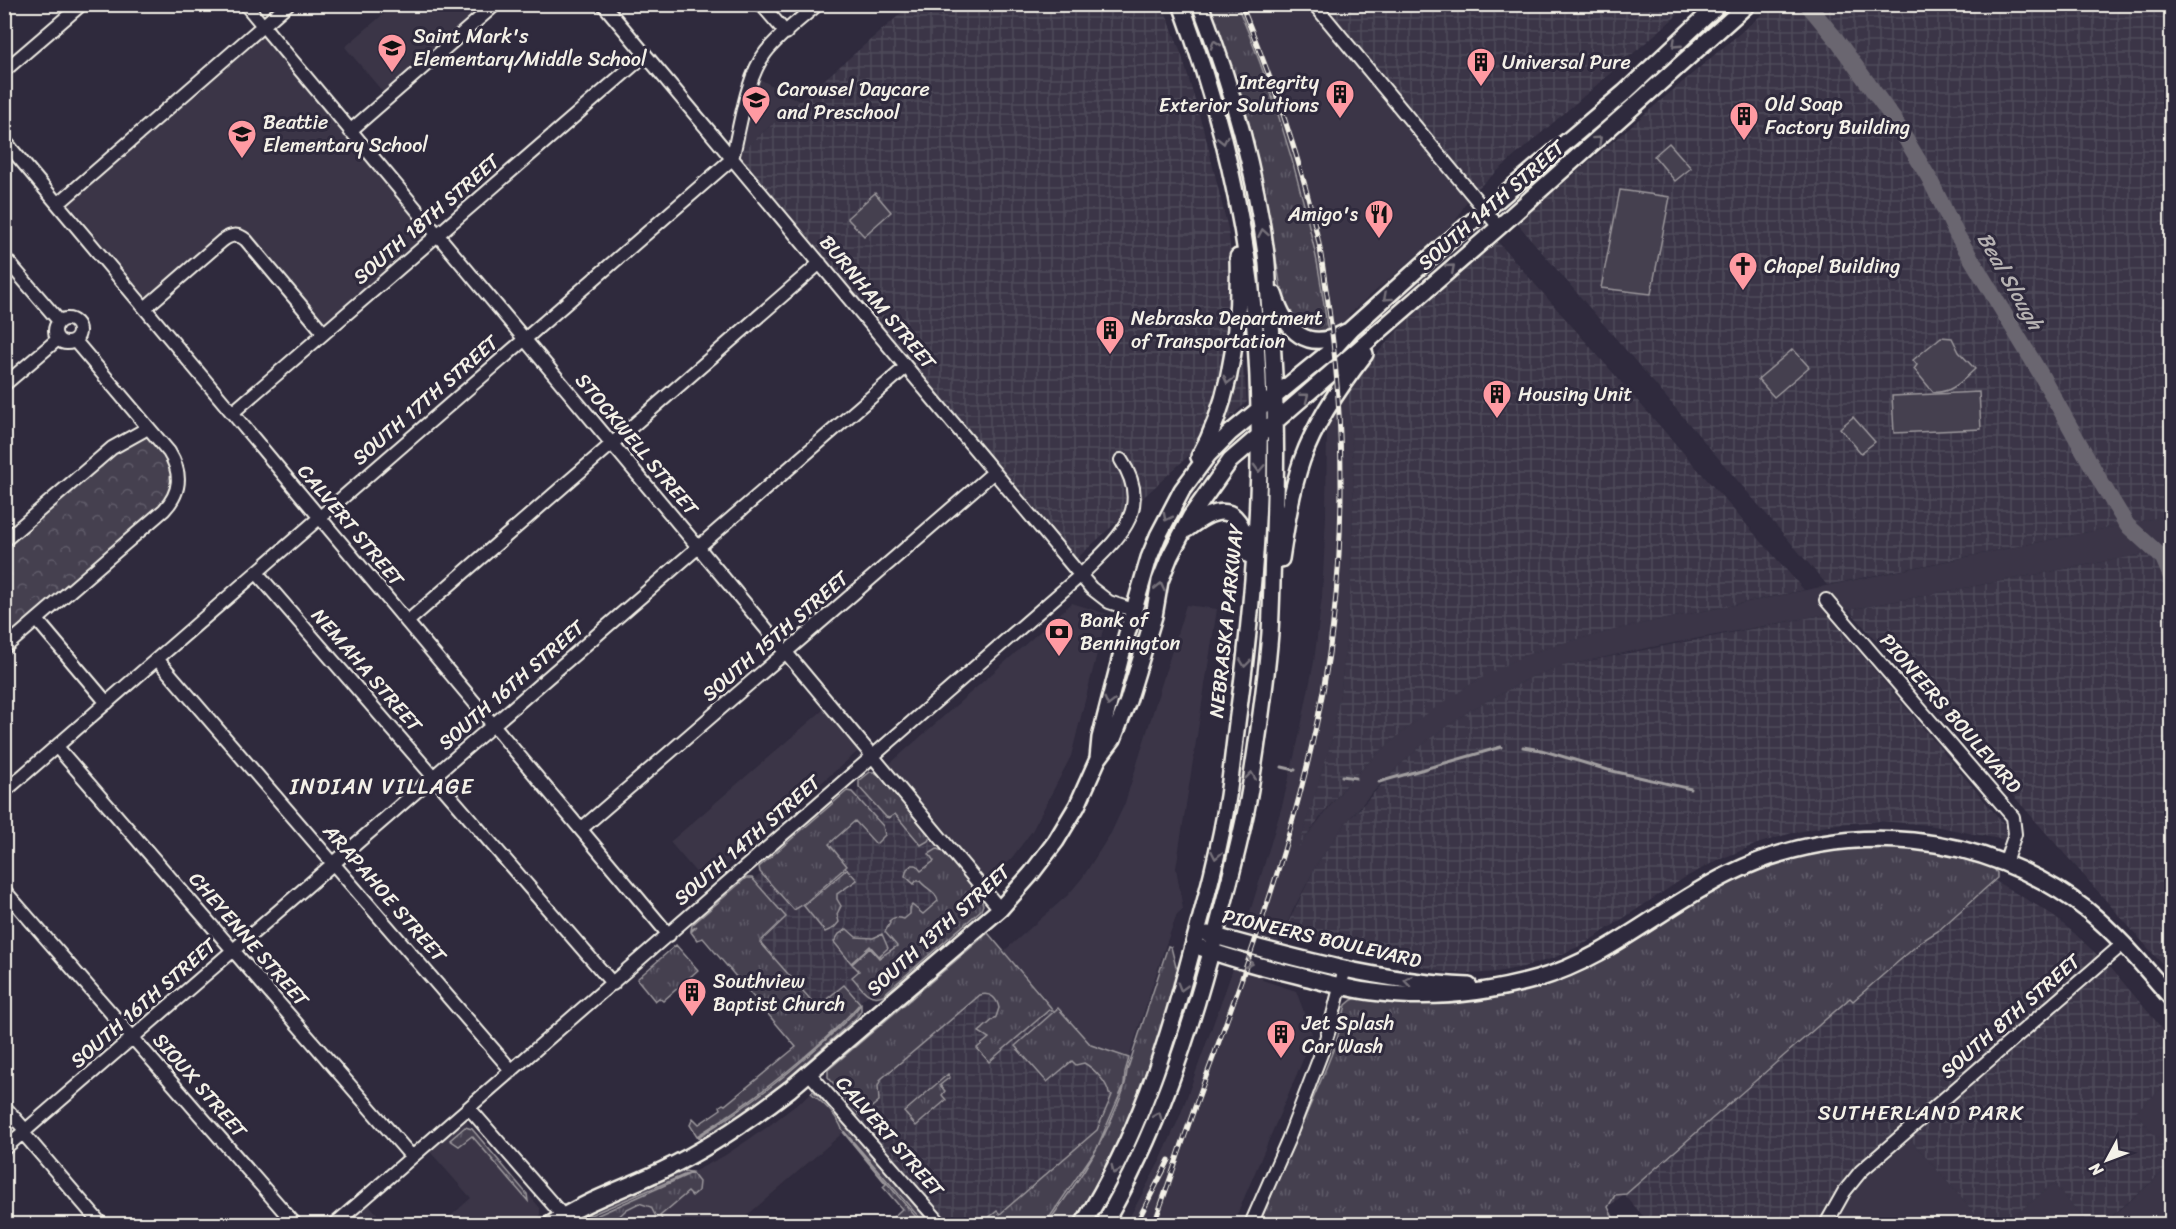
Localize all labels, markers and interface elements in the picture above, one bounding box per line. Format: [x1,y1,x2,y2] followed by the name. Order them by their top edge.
[413,19,647,77] place label: Saint Mark's Elementary/Middle School
[376,32,408,74] school or university icon: Saint Mark's Elementary/Middle School
[1673,37,1683,48] one-way arrow
[1210,39,1222,50] one-way arrow
[1502,45,1631,80] place label: Universal Pure
[1465,46,1497,88] building icon: Universal Pure
[1159,65,1320,123] place label: Integrity Exterior Solutions
[777,72,930,130] place label: Carousel Daycare and Preschool
[1324,78,1356,120] building icon: Integrity Exterior Solutions
[740,84,772,126] school or university icon: Carousel Daycare and Preschool
[1765,87,1910,145] place label: Old Soap Factory Building
[1728,100,1760,142] building icon: Old Soap Factory Building
[263,105,428,163] place label: Beattie Elementary School
[226,118,258,160] school or university icon: Beattie Elementary School
[1410,130,1574,280] street label: SOUTH 14TH STREET
[1216,135,1229,145] one-way arrow
[1591,136,1601,147] one-way arrow
[345,145,509,294] street label: SOUTH 18TH STREET
[1287,197,1359,232] place label: Amigo's
[1363,198,1395,240] restaurant icon: Amigo's
[1966,225,2055,339] water label: Beal Slough
[810,227,946,379] street label: BURNHAM STREET
[1257,228,1269,237] one-way arrow
[1764,249,1900,284] place label: Chapel Building
[1727,250,1759,292] church icon: Chapel Building
[1444,264,1455,275] one-way arrow
[1383,290,1394,301] one-way arrow
[1131,301,1323,359] place label: Nebraska Department of Transportation
[1094,314,1126,356] building icon: Nebraska Department of Transportation
[344,326,507,474] street label: SOUTH 17TH STREET
[566,365,708,525] street label: STOCKWELL STREET
[1222,375,1235,385] one-way arrow
[1518,377,1632,412] place label: Housing Unit
[1481,378,1513,420] building icon: Housing Unit
[1298,394,1309,405] one-way arrow
[288,456,414,596] street label: CALVERT STREET
[1252,464,1265,473] one-way arrow
[1163,510,1175,521] one-way arrow
[1199,521,1254,720] street label: NEBRASKA PARKWAY
[694,561,858,711] street label: SOUTH 15TH STREET
[1152,582,1165,592] one-way arrow
[302,600,432,742] street label: NEMAHA STREET
[1080,603,1181,661] place label: Bank of Bennington
[430,611,593,759] street label: SOUTH 16TH STREET
[1043,616,1075,658] bank icon: Bank of Bennington
[1871,625,2031,802] street label: PIONEERS BOULEVARD
[1239,658,1251,667] one-way arrow
[1103,697,1116,707] one-way arrow
[666,765,830,915] street label: SOUTH 14TH STREET
[289,767,475,806] district label: INDIAN VILLAGE
[1245,772,1257,781] one-way arrow
[313,815,456,972] street label: ARAPAHOE STREET
[1210,850,1223,860] one-way arrow
[858,855,1019,1005] street label: SOUTH 13TH STREET
[180,864,318,1016] street label: CHEYENNE STREET
[1219,899,1425,978] street label: PIONEERS BOULEVARD
[62,929,225,1077] street label: SOUTH 16TH STREET
[1932,944,2089,1088] street label: SOUTH 8TH STREET
[1244,956,1254,968] one-way arrow
[713,964,845,1022] place label: Southview Baptist Church
[1403,975,1412,987] one-way arrow
[676,976,708,1018] building icon: Southview Baptist Church
[1177,982,1190,992] one-way arrow
[1301,1006,1394,1064] place label: Jet Splash Car Wash
[1265,1018,1297,1060] building icon: Jet Splash Car Wash
[144,1025,256,1147] street label: SIOUX STREET
[827,1068,953,1206] street label: CALVERT STREET
[1818,1094,2024,1132] district label: SUTHERLAND PARK
[1151,1111,1163,1122] one-way arrow
[2077,1130,2137,1190] north arrow
[2081,1155,2111,1184] text: N
[1110,1163,1122,1174] one-way arrow

